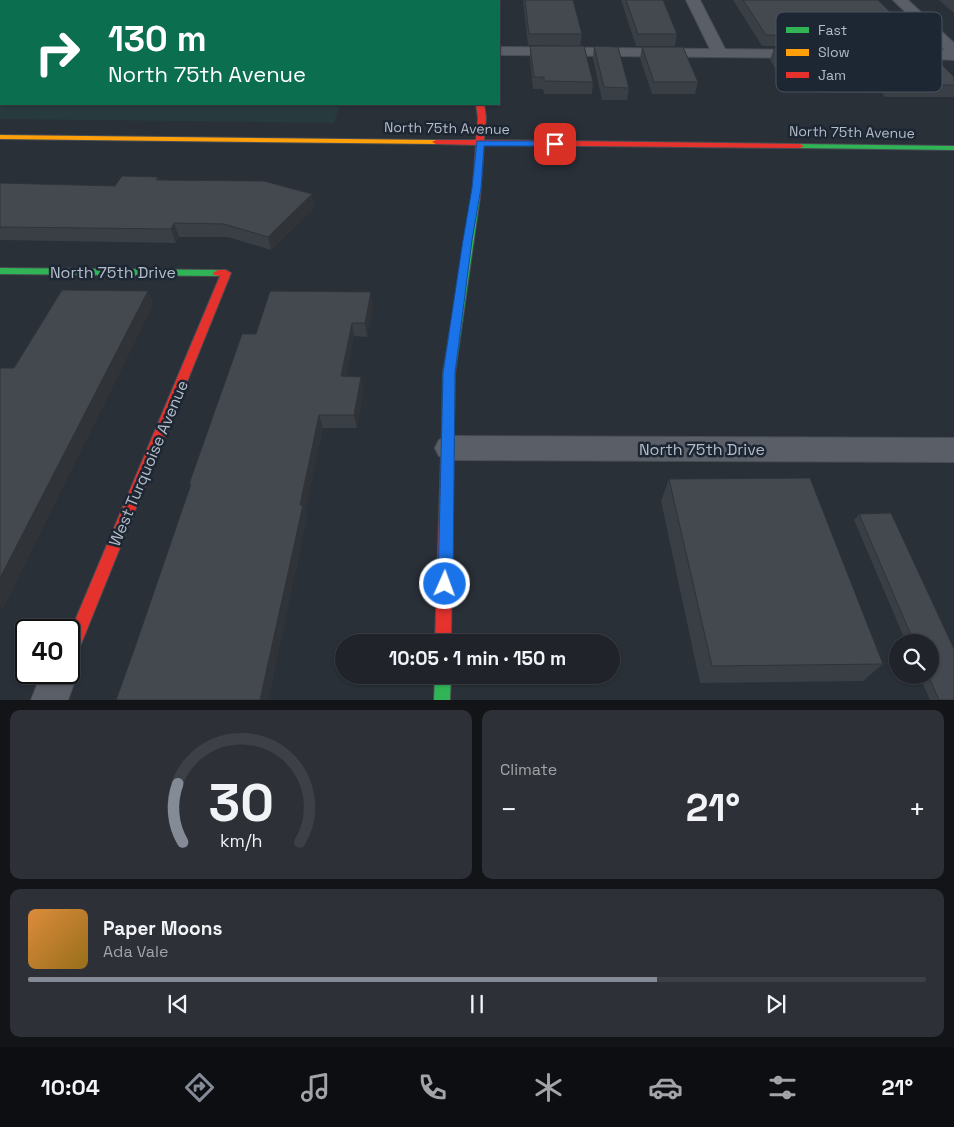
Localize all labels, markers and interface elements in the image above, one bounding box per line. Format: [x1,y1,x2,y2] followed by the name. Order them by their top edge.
[776,12,942,92] legend
[108,17,207,61] text: 130 m
[25,20,90,85] icon: right
[818,21,847,39] text: Fast
[818,43,850,61] text: Slow
[108,60,306,88] text: North 75th Avenue
[818,66,846,84] text: Jam
[384,118,510,138] street label: North 75th Avenue
[789,122,915,142] street label: North 75th Avenue
[534,123,576,165] pin
[541,130,569,158] icon: arrive
[50,262,176,283] street label: North 75th Drive
[104,377,193,549] street label: West Turquoise Avenue
[639,439,765,460] street label: North 75th Drive
[418,557,470,609] position arrow
[15,619,80,684] speed limit sign: 40
[889,634,939,684] map controls
[889,634,939,684] button: search
[389,646,566,671] text: 10:05 · 1 min · 150 m
[500,759,557,780] text: Climate
[208,770,274,836] text: 30
[686,784,740,832] text: 21°
[500,791,517,827] text: −
[909,791,926,827] text: +
[220,829,262,852] text: km/h
[103,916,222,941] text: Paper Moons
[103,941,168,962] text: Ada Vale
[164,990,192,1018] icon: previous
[463,990,491,1018] icon: pause
[762,990,790,1018] icon: next
[182,1070,217,1105] icon: directions
[298,1070,333,1105] icon: music
[415,1070,450,1105] icon: phone
[531,1070,566,1105] icon: climate
[648,1070,683,1105] icon: car
[765,1070,800,1105] icon: filters
[41,1073,100,1101] text: 10:04
[881,1073,913,1101] text: 21°

